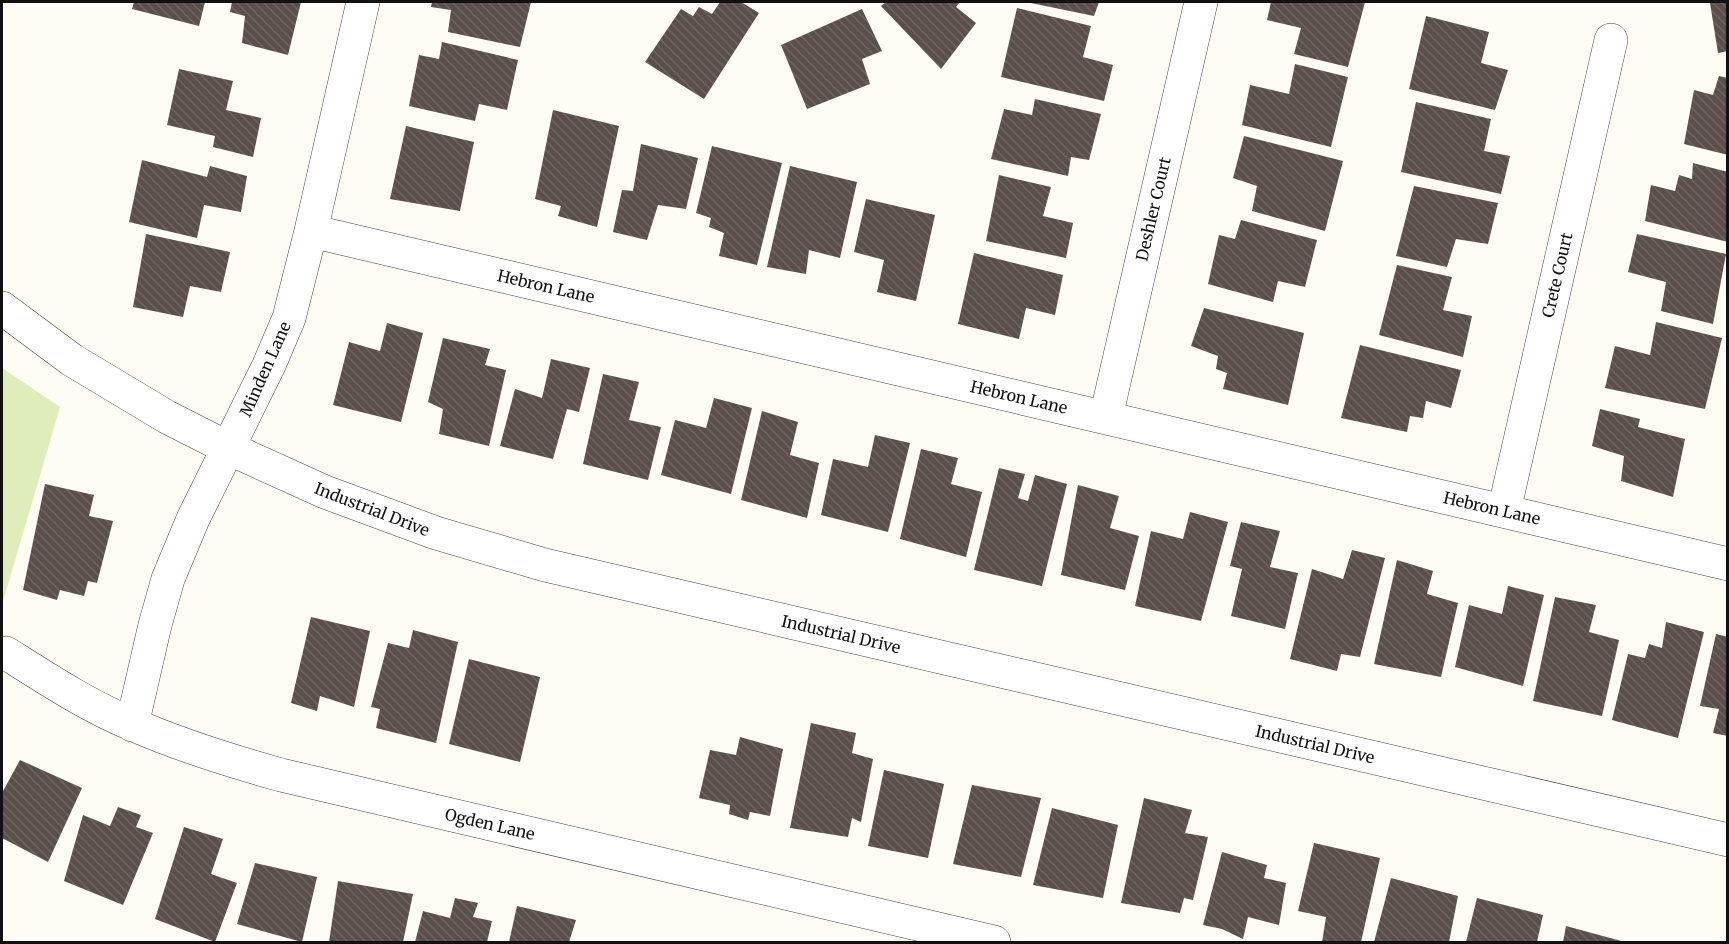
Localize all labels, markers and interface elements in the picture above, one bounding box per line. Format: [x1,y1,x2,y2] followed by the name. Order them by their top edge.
[1131,154,1175,263] street label: Deshler Court
[1538,230,1577,319] street label: Crete Court
[496,265,596,307] street label: Hebron Lane
[235,318,295,420] street label: Minden Lane
[969,376,1069,418] street label: Hebron Lane
[312,478,432,540] street label: Industrial Drive
[1442,487,1542,529] street label: Hebron Lane
[780,611,902,657] street label: Industrial Drive
[1254,721,1376,767] street label: Industrial Drive
[443,804,537,844] street label: Ogden Lane

